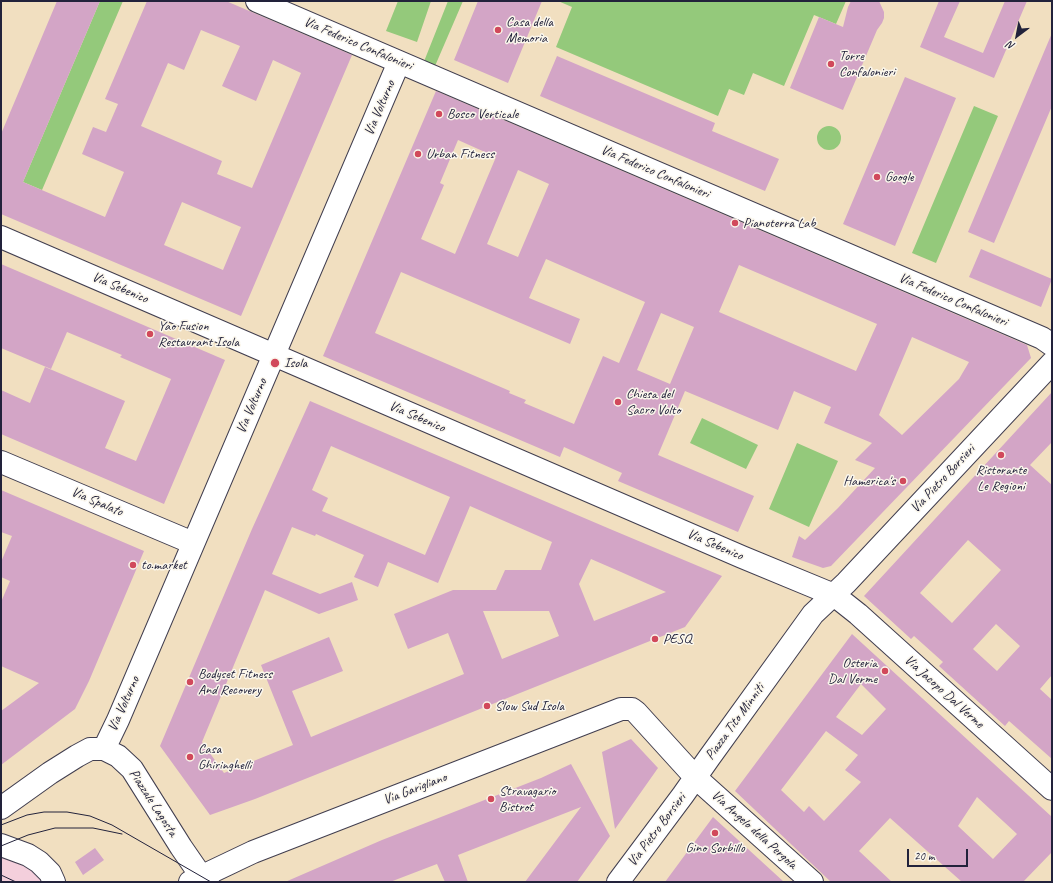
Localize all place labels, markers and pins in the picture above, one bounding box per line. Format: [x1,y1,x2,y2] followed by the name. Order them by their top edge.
[506,14,553,46] place label: Casa della Memoria
[493,25,503,35] marker: Casa della Memoria
[839,48,895,80] place label: Torre Confalonieri
[826,59,836,69] marker: Torre Confalonieri
[447,106,518,122] place label: Bosco Verticale
[434,109,444,119] marker: Bosco Verticale
[426,146,494,162] place label: Urban Fitness
[413,149,423,159] marker: Urban Fitness
[885,169,914,185] place label: Google
[872,172,882,182] marker: Google
[743,215,816,231] place label: Pianoterra Lab
[730,218,740,228] marker: Pianoterra Lab
[158,318,239,350] place label: Yao Fusion Restaurant Isola
[145,329,155,339] marker: Yao Fusion Restaurant Isola
[284,355,307,371] place label: Isola
[269,357,281,369] marker: Isola
[626,386,680,418] place label: Chiesa del Sacro Volto
[613,397,623,407] marker: Chiesa del Sacro Volto
[996,450,1006,460] marker: Ristorante Le Regioni
[976,462,1026,494] place label: Ristorante Le Regioni
[843,473,895,489] place label: Hamerica's
[898,476,908,486] marker: Hamerica's
[141,557,187,573] place label: to.market
[128,560,138,570] marker: to.market
[663,631,691,647] place label: PESQ
[650,634,660,644] marker: PESQ
[828,655,877,688] place label: Osteria Dal Verme
[198,666,272,698] place label: Bodyset Fitness And Recovery
[880,666,890,676] marker: Osteria Dal Verme
[185,677,195,687] marker: Bodyset Fitness And Recovery
[495,698,564,714] place label: Slow Sud Isola
[482,701,492,711] marker: Slow Sud Isola
[198,741,251,774] place label: Casa Ghiringhelli
[185,752,195,762] marker: Casa Ghiringhelli
[499,783,555,816] place label: Stravagario Bistrot
[486,794,496,804] marker: Stravagario Bistrot
[710,828,720,838] marker: Gino Sorbillo
[685,840,745,856] place label: Gino Sorbillo

